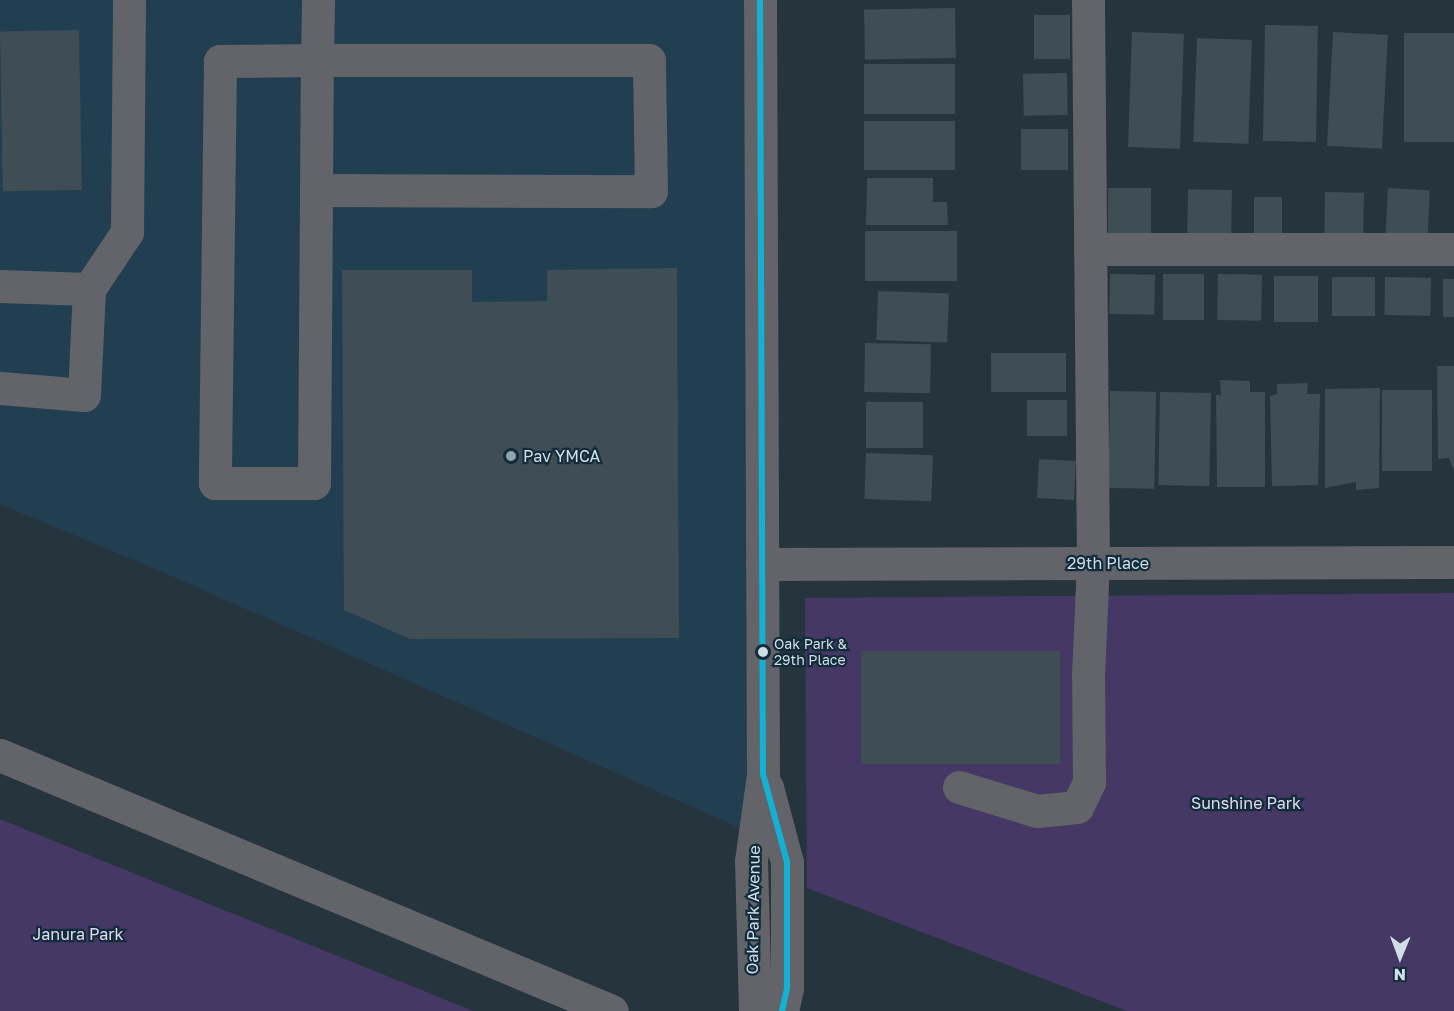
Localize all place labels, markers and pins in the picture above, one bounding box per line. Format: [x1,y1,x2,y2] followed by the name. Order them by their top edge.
[523,446,600,466] place label: Pav YMCA
[504,449,518,463] marker: Pav YMCA
[774,636,847,668] place label: Oak Park & 29th Place
[757,646,769,658] marker: Oak Park & 29th Place

